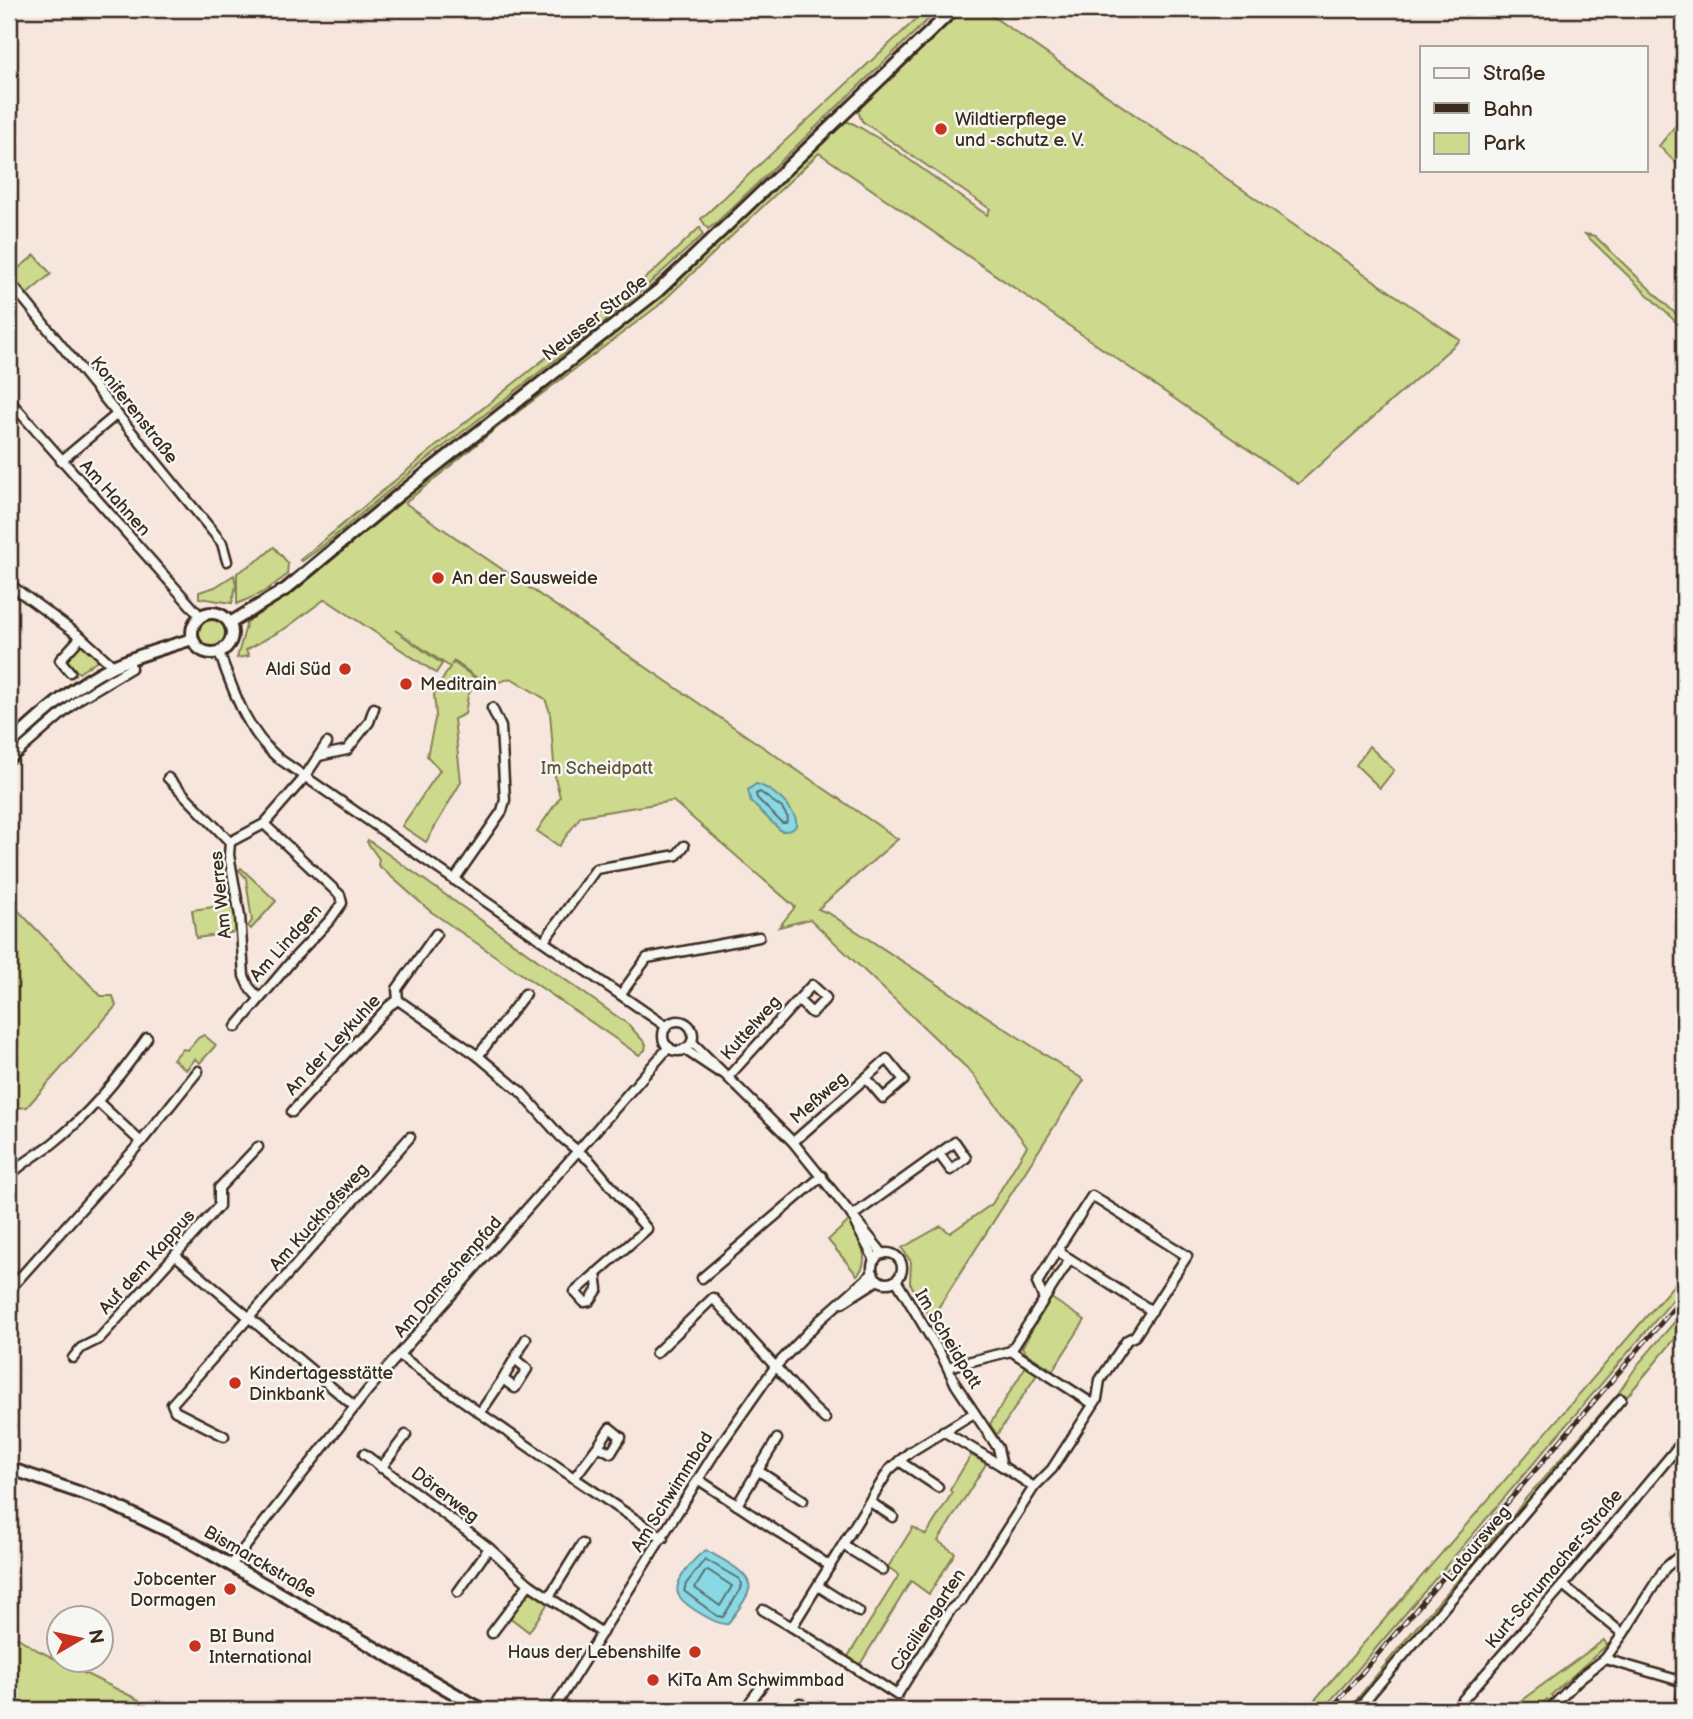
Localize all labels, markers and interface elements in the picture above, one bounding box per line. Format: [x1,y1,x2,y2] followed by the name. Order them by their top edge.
[1420,46,1648,172] legend
[1483,61,1545,86] text: Straße
[1483,97,1533,122] text: Bahn
[955,109,1084,151] place label: Wildtierpflege und -schutz e. V.
[933,121,949,137] marker: Wildtierpflege und -schutz e. V.
[1483,131,1526,156] text: Park
[538,270,652,365] street label: Neusser Straße
[86,352,182,468] street label: Koniferenstraße
[75,456,155,540] street label: Am Hahnen
[452,568,598,589] place label: An der Sausweide
[430,570,446,586] marker: An der Sausweide
[266,659,331,680] place label: Aldi Süd
[337,661,353,677] marker: Aldi Süd
[420,674,497,695] place label: Meditrain
[398,676,414,692] marker: Meditrain
[541,758,654,779] park label: Im Scheidpatt
[206,850,236,940] street label: Am Werres
[246,900,326,986] street label: Am Lindgen
[281,990,385,1100] street label: An der Leykuhle
[717,991,785,1065] street label: Kuttelweg
[786,1067,852,1129] street label: Meßweg
[265,1159,373,1275] street label: Am Kuckhofsweg
[95,1205,199,1319] street label: Auf dem Kappus
[390,1212,506,1342] street label: Am Damschenpfad
[910,1285,986,1393] street label: Im Scheidpatt
[249,1363,393,1405] place label: Kindertagesstätte Dinkbank
[227,1375,243,1391] marker: Kindertagesstätte Dinkbank
[627,1428,717,1556] street label: Am Schwimmbad
[407,1463,483,1527] street label: Dörerweg
[1481,1485,1627,1653] street label: Kurt-Schumacher-Straße
[1439,1501,1515,1587] street label: Latoursweg
[200,1521,320,1603] street label: Bismarckstraße
[886,1565,970,1675] street label: Cäciliengarten
[130,1569,216,1611] place label: Jobcenter Dormagen
[222,1581,238,1597] marker: Jobcenter Dormagen
[46,1604,116,1674] north arrow
[209,1626,312,1668] place label: BI Bund International
[83,1628,108,1645] text: N
[187,1638,203,1654] marker: BI Bund International
[507,1642,681,1663] place label: Haus der Lebenshilfe
[687,1644,703,1660] marker: Haus der Lebenshilfe
[667,1670,844,1691] place label: KiTa Am Schwimmbad
[645,1672,661,1688] marker: KiTa Am Schwimmbad

